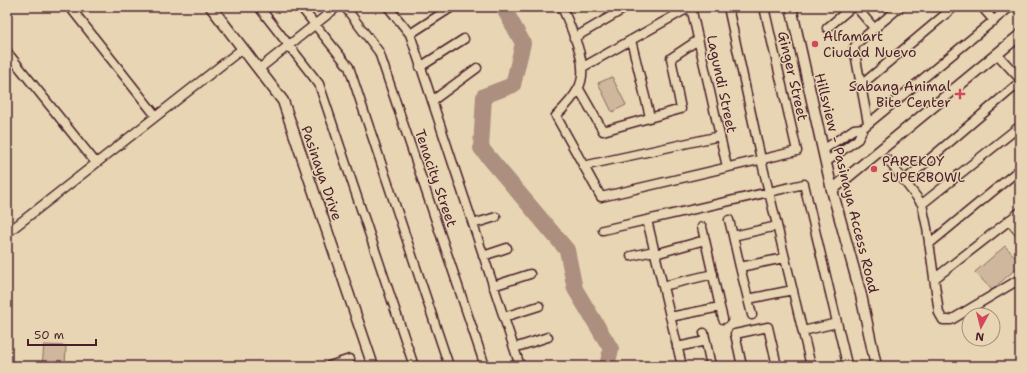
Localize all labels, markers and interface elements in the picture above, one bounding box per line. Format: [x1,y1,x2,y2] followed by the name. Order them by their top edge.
[823,27,917,61] place label: Alfamart Ciudad Nuevo
[774,29,812,123] street label: Ginger Street
[703,33,741,135] street label: Lagundi Street
[810,39,820,49] marker: Alfamart Ciudad Nuevo
[811,71,883,295] street label: Hillsview - Pasinaya Access Road
[849,77,952,111] place label: Sabang Animal Bite Center
[954,88,966,100] marker: Sabang Animal Bite Center
[297,123,347,223] street label: Pasinaya Drive
[411,127,461,229] street label: Tenacity Street
[882,152,965,186] place label: PAREKOY SUPERBOWL
[869,164,879,174] marker: PAREKOY SUPERBOWL
[961,307,1001,347] north arrow
[28,321,96,347] scale bar
[34,327,64,343] text: 50 m
[974,328,985,344] text: N

